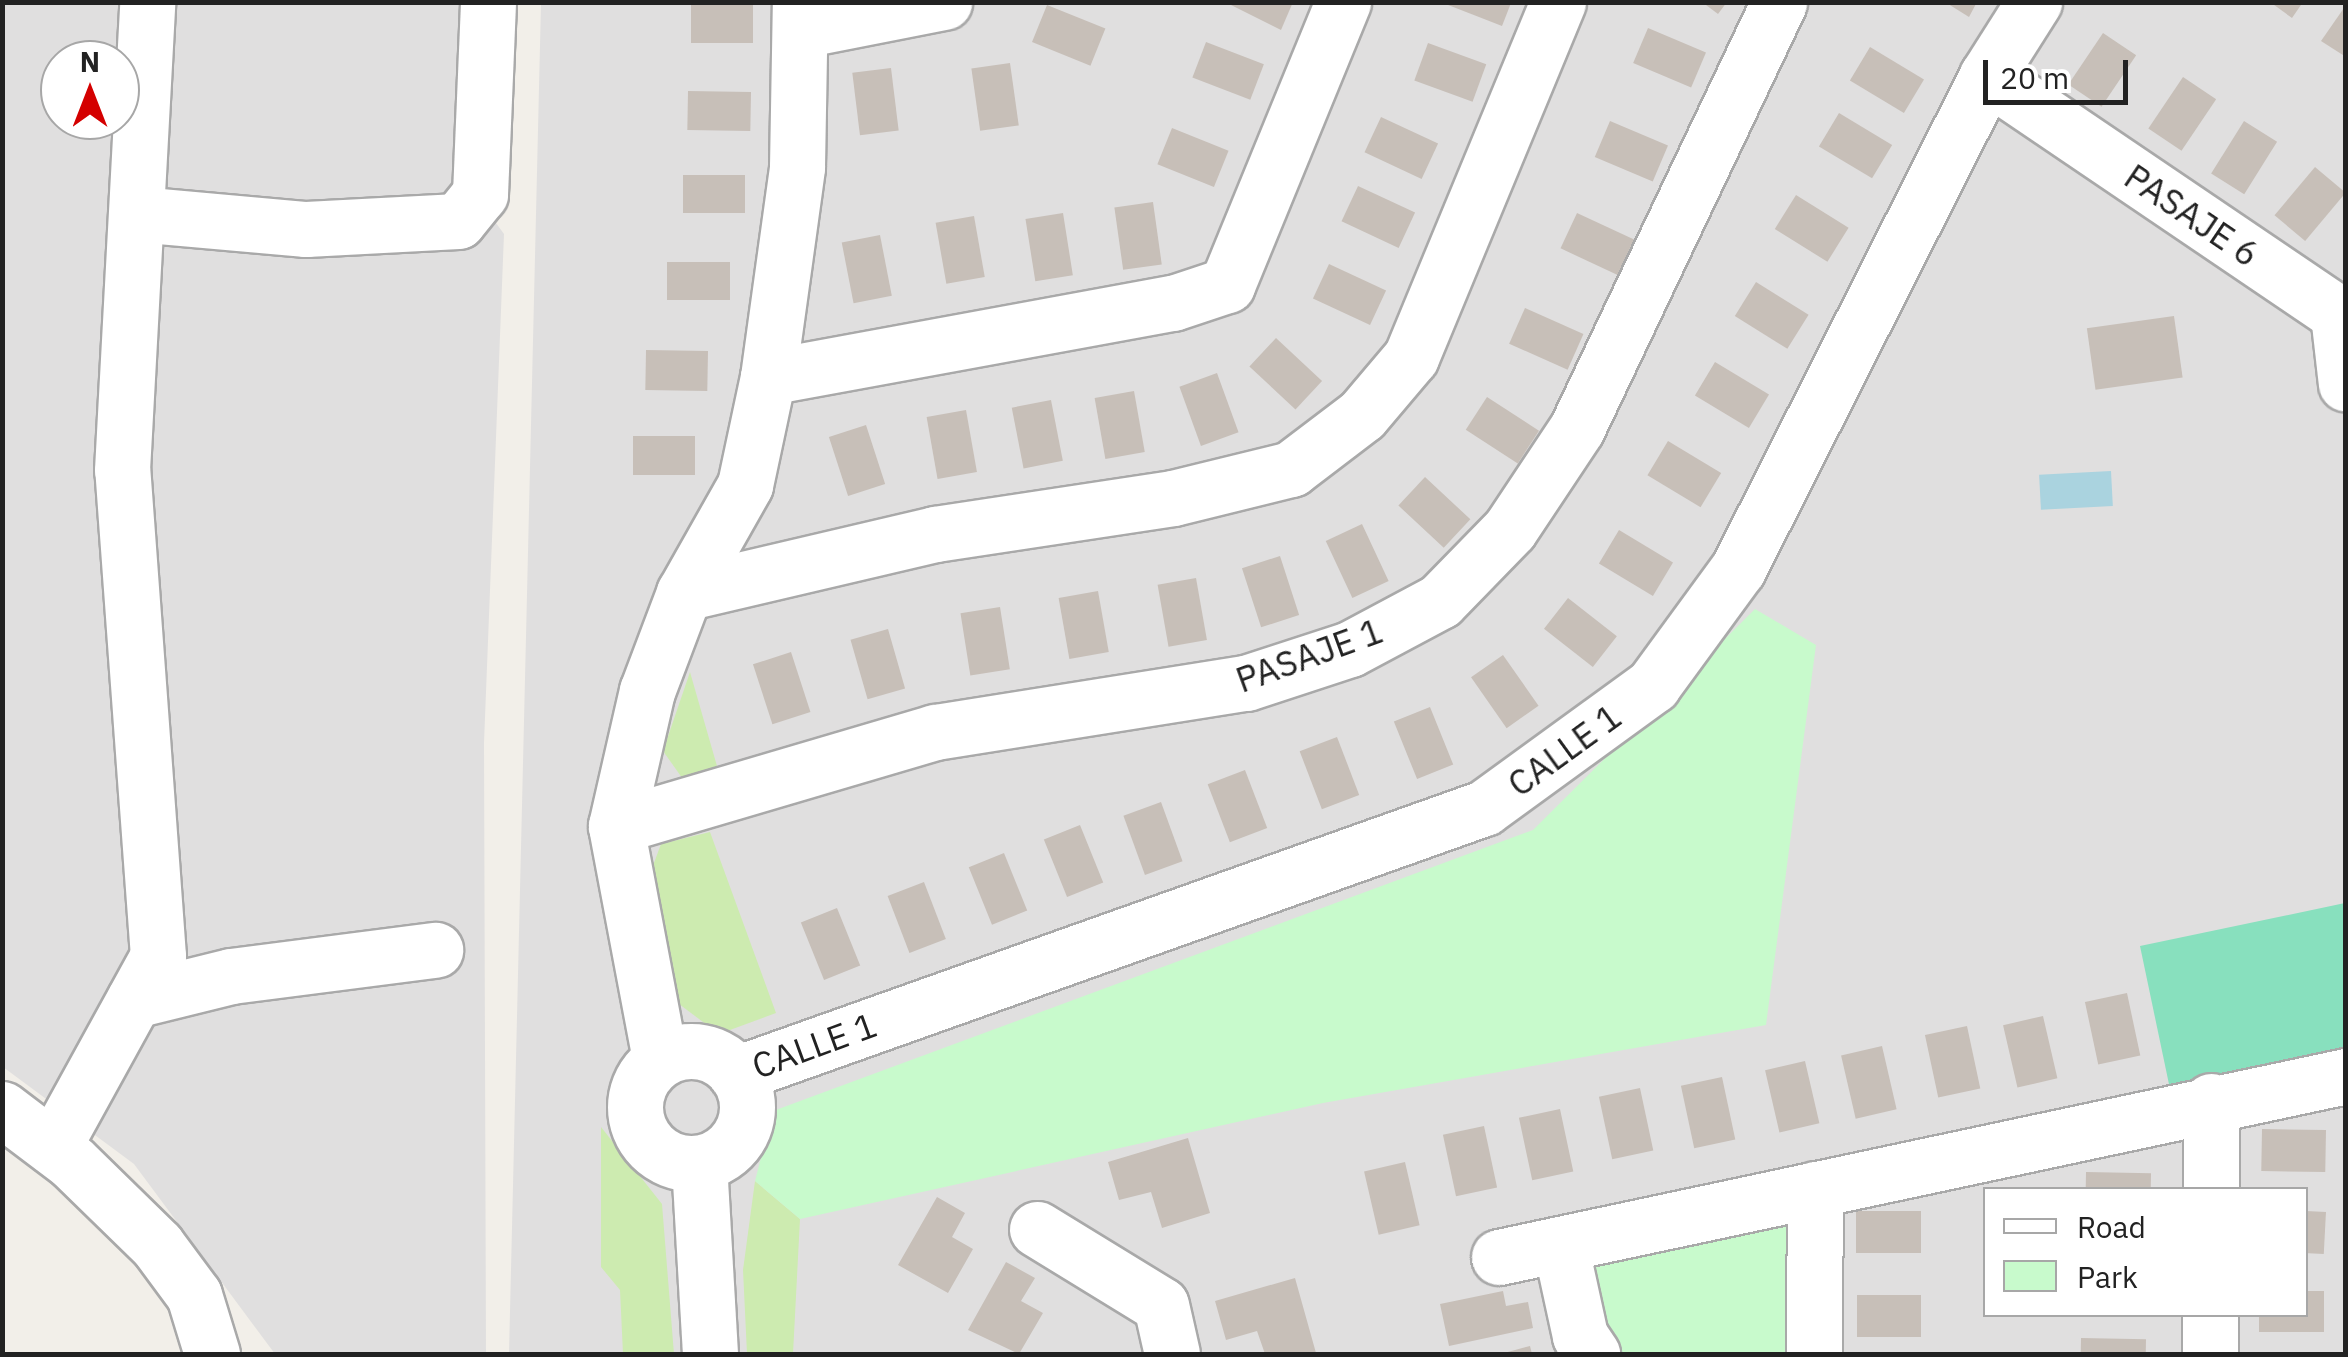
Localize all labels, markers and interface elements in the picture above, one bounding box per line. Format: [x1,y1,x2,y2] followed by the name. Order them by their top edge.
[40,40,140,140] north arrow
[1988,40,2133,102] scale bar
[80,43,100,80] text: N
[2000,58,2069,97] text: 20 m
[2117,155,2267,275] street label: PASAJE 6
[1230,609,1388,701] street label: PASAJE 1
[1500,695,1628,805] street label: CALLE 1
[746,1003,882,1087] street label: CALLE 1
[1983,1187,2308,1317] legend
[2077,1207,2146,1246] text: Road
[2077,1257,2138,1296] text: Park

